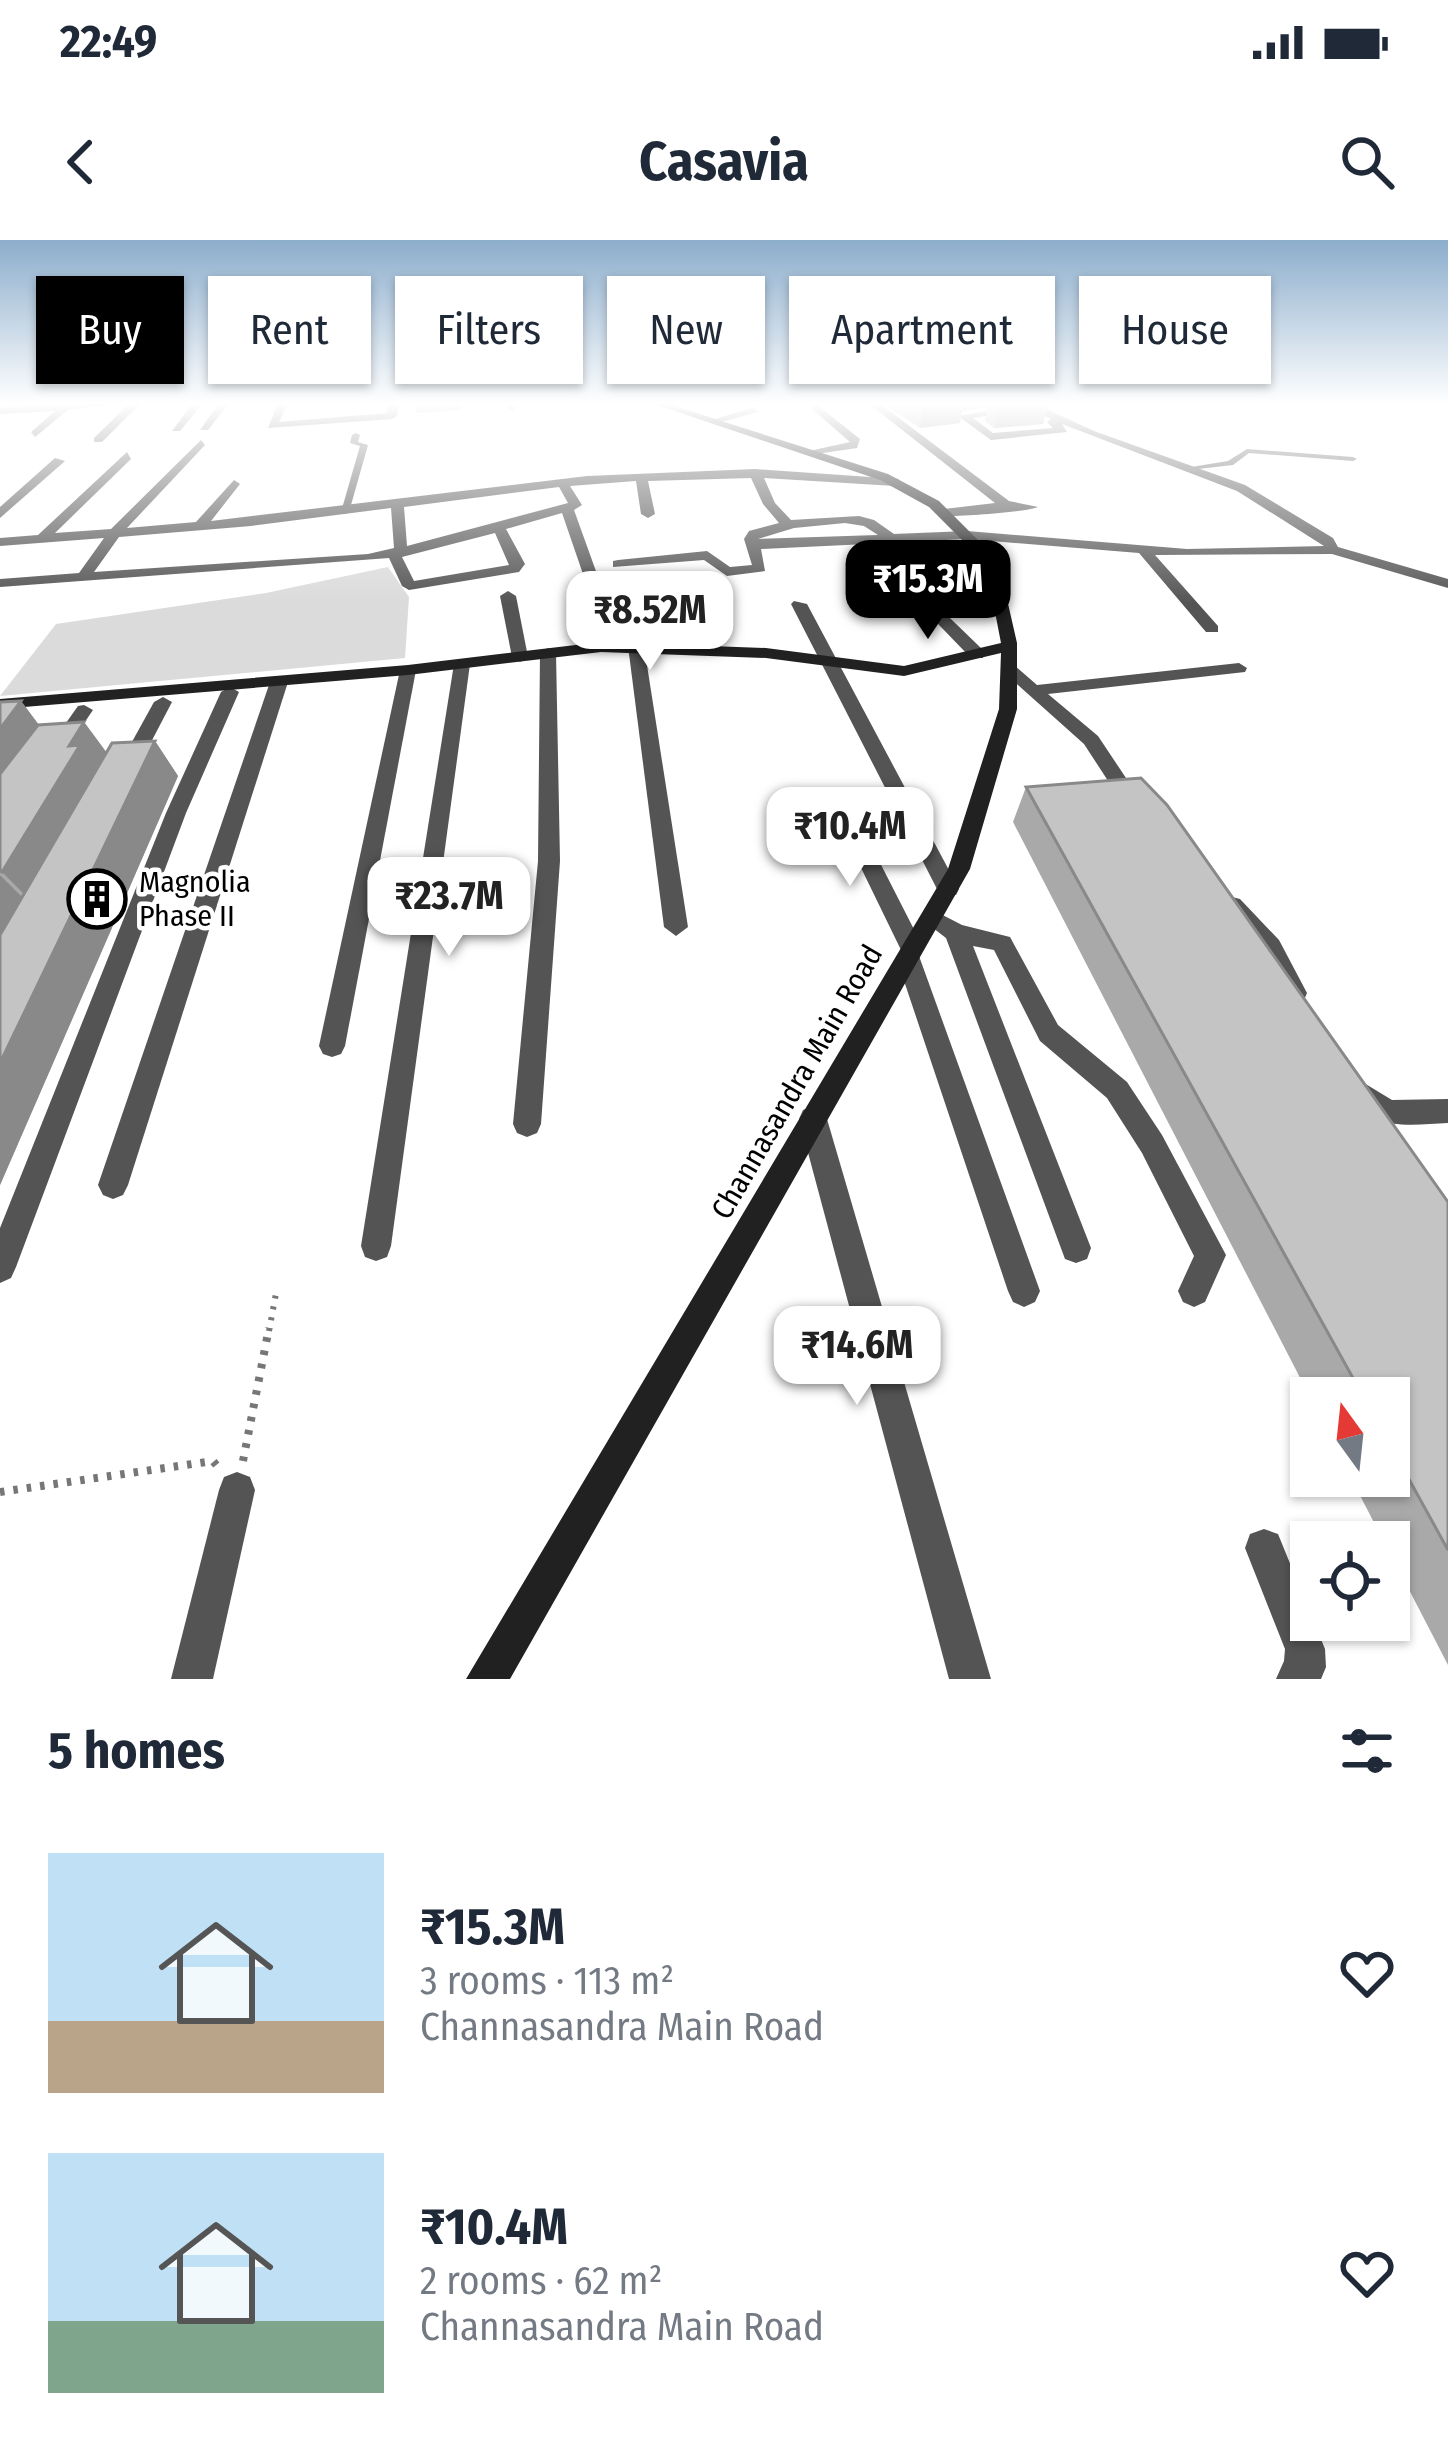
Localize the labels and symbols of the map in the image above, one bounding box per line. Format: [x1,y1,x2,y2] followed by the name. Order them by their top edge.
[830,540,1026,642] pin: ₹15.3M
[552,571,748,673] pin: ₹8.52M
[752,787,948,889] pin: ₹10.4M
[351,857,547,959] pin: ₹23.7M
[139,864,251,934] place label: Magnolia Phase II
[66,868,128,930] building icon: Magnolia Phase II
[704,938,890,1226] street label: Channasandra Main Road
[759,1306,955,1408] pin: ₹14.6M
[1290,1377,1410,1497] north arrow

